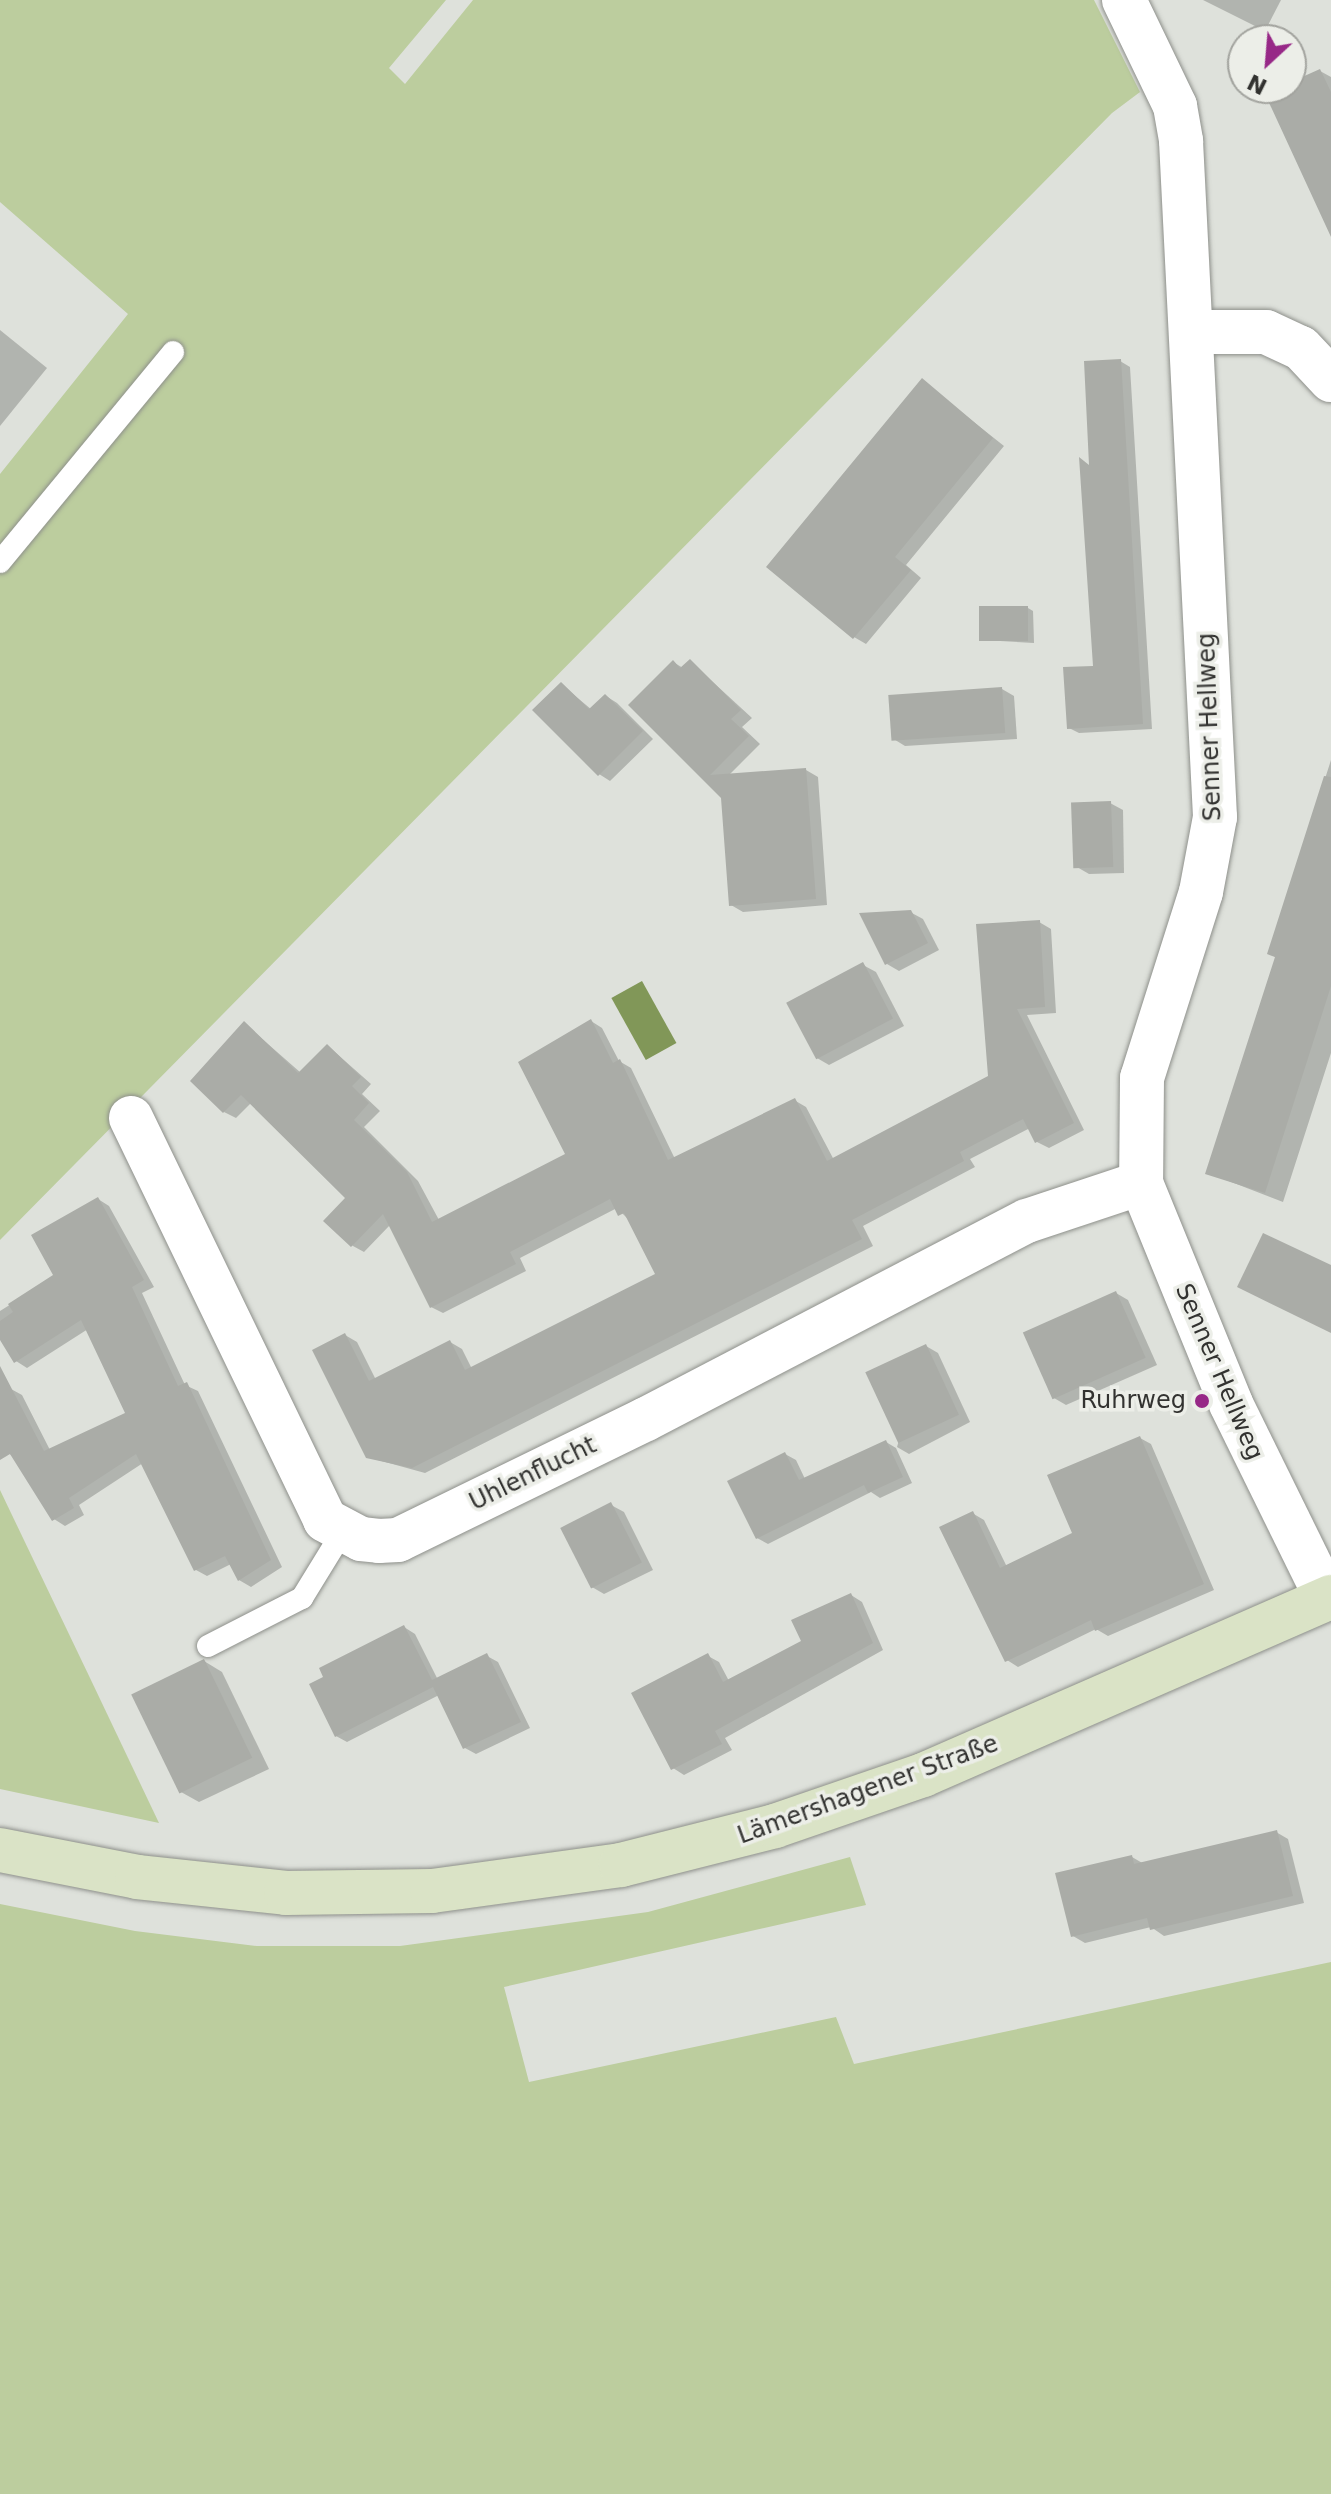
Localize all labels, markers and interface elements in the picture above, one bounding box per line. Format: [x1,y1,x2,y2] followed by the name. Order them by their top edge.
[1227,24,1307,104] north arrow
[1243,69,1271,99] text: N
[1192,632,1228,822] street label: Senner Hellweg
[1169,1280,1269,1464] street label: Senner Hellweg
[1080,1387,1186,1415] place label: Ruhrweg
[1193,1392,1211,1410] marker: Ruhrweg
[465,1431,601,1517] street label: Uhlenflucht
[734,1729,1002,1851] street label: Lämershagener Straße

